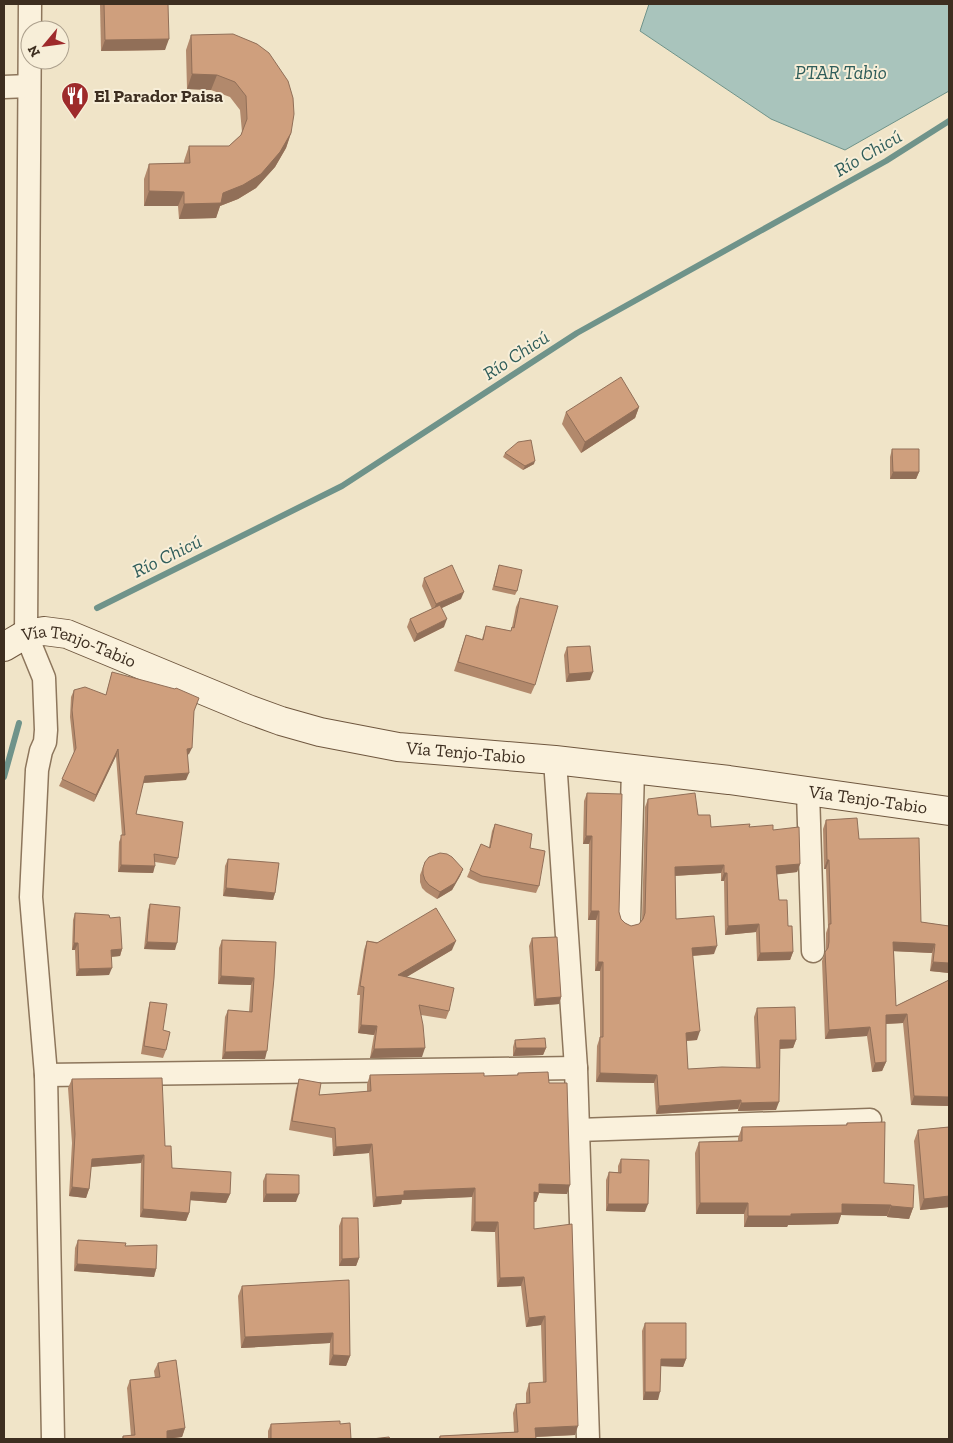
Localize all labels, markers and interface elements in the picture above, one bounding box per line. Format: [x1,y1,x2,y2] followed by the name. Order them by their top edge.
[20,20,70,70] north arrow
[24,42,44,60] text: N
[795,61,887,84] water label: PTAR Tabio
[60,81,90,120] restaurant icon: El Parador Paisa
[94,85,223,107] place label: El Parador Paisa
[830,124,906,182] water label: Río Chicú
[479,325,553,385] water label: Río Chicú
[129,529,205,583] water label: Río Chicú
[19,620,139,672] street label: Vía Tenjo-Tabio
[404,737,526,769] street label: Vía Tenjo-Tabio
[806,780,929,819] street label: Vía Tenjo-Tabio

